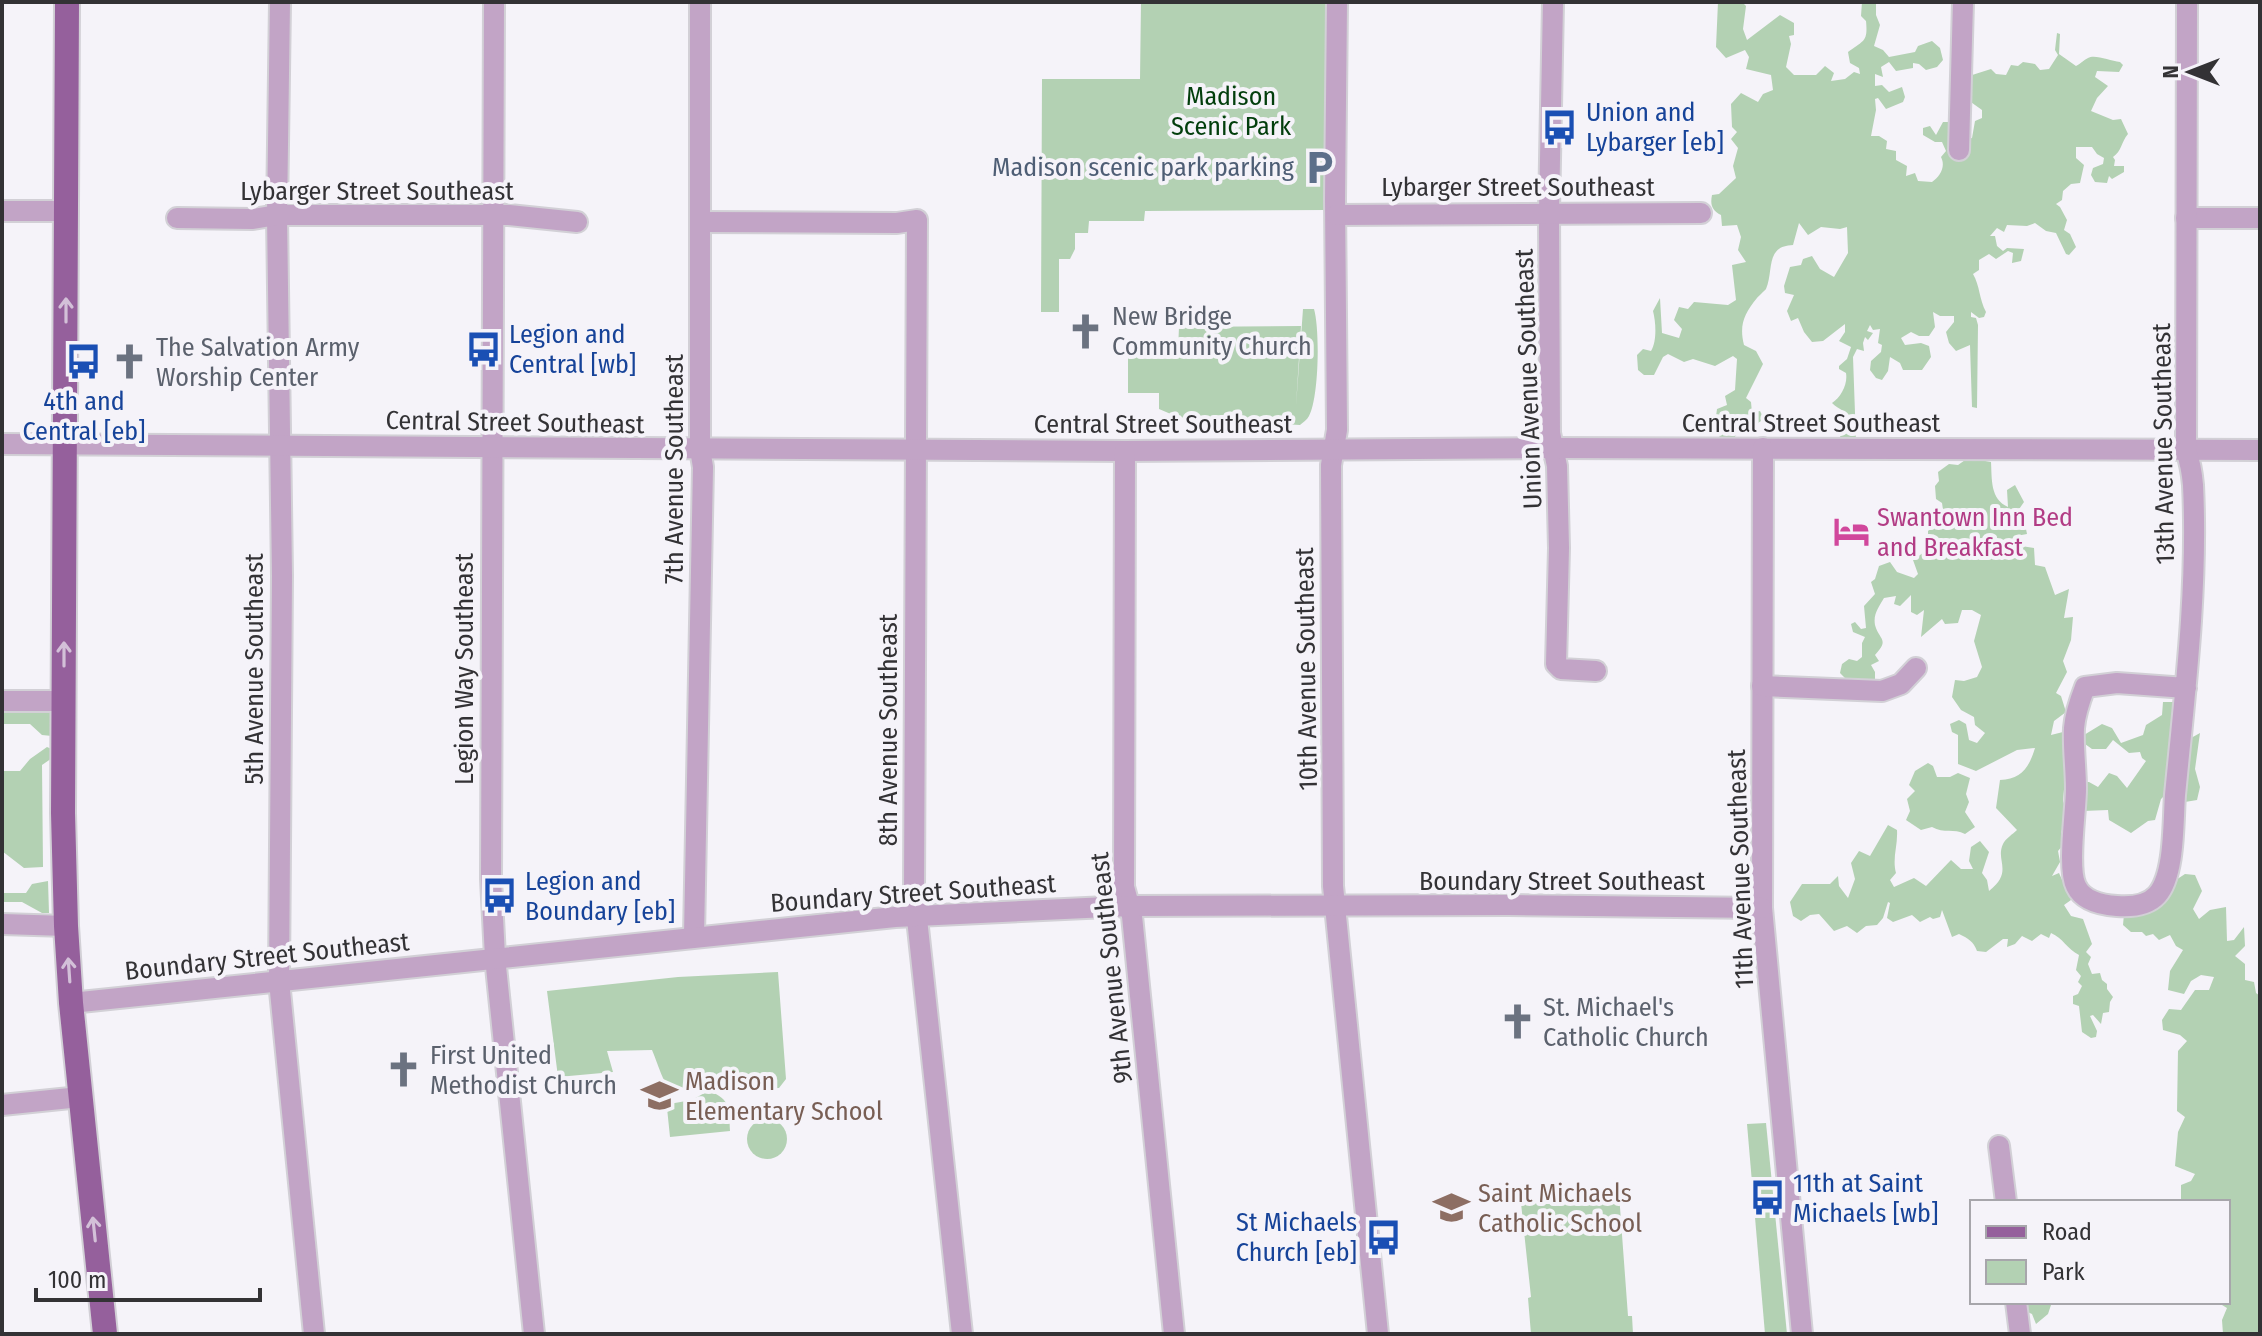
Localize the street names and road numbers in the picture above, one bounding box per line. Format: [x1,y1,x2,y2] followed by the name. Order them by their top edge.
[1381,172,1655,203] street label: Lybarger Street Southeast
[240,176,514,207] street label: Lybarger Street Southeast
[1508,248,1549,510] street label: Union Avenue Southeast
[2146,322,2181,565] street label: 13th Avenue Southeast
[659,353,690,584] street label: 7th Avenue Southeast
[385,405,645,440] street label: Central Street Southeast
[1682,408,1941,439] street label: Central Street Southeast
[1034,409,1293,440] street label: Central Street Southeast
[1289,547,1324,791] street label: 10th Avenue Southeast
[239,553,270,785] street label: 5th Avenue Southeast
[449,553,480,785] street label: Legion Way Southeast
[873,613,904,846] street label: 8th Avenue Southeast
[1721,748,1760,989] street label: 11th Avenue Southeast
[1084,850,1139,1085] street label: 9th Avenue Southeast
[1419,866,1705,897] street label: Boundary Street Southeast
[769,868,1057,919] street label: Boundary Street Southeast
[123,926,411,987] street label: Boundary Street Southeast

